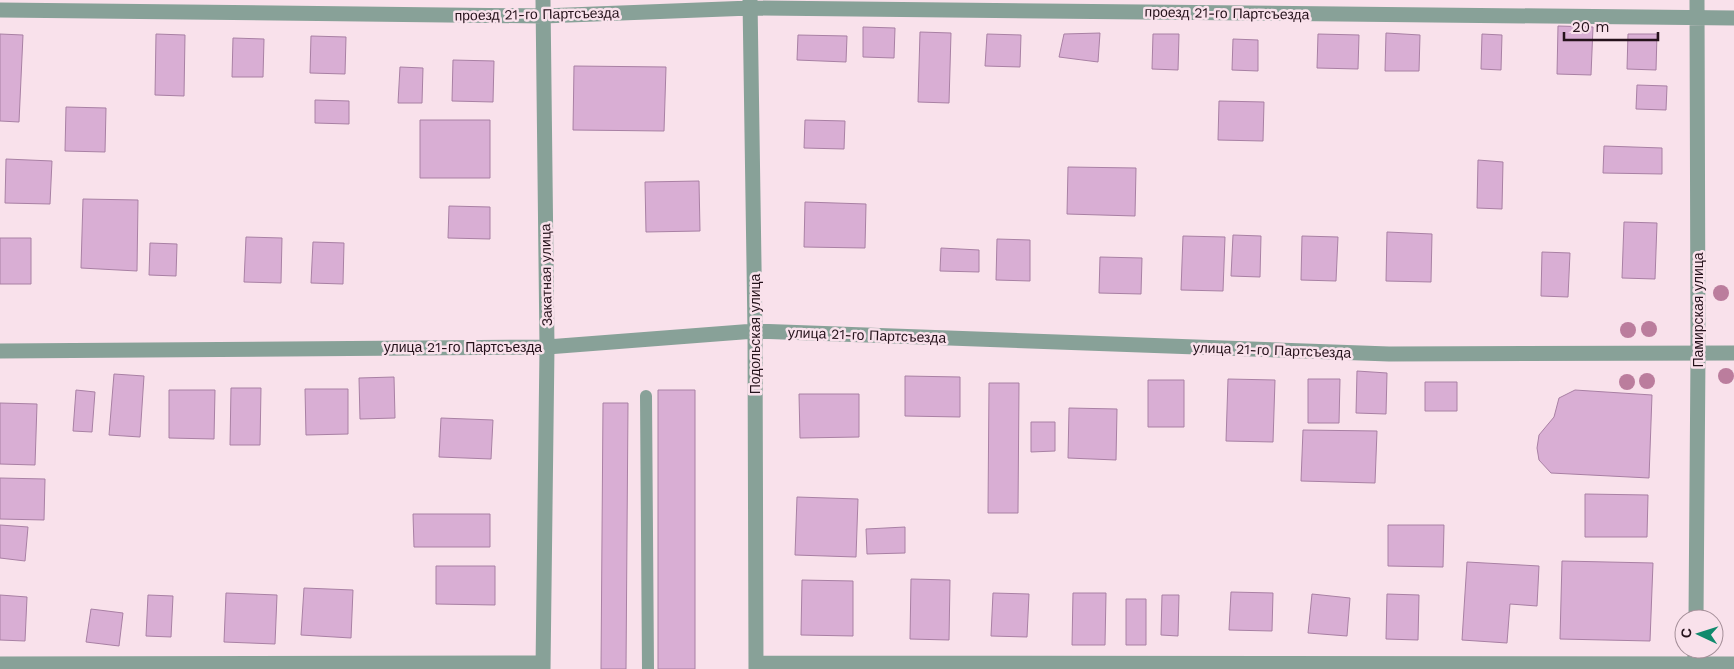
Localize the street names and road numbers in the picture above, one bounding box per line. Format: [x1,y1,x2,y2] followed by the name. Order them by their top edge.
[1145,4,1310,22] street label: проезд 21-го Партсъезда
[455,5,620,23] street label: проезд 21-го Партсъезда
[537,223,555,327] street label: Закатная улица
[1690,252,1706,368] street label: Памирская улица
[747,273,763,394] street label: Подольская улица
[788,324,947,346] street label: улица 21-го Партсъезда
[384,339,542,355] street label: улица 21-го Партсъезда
[1193,339,1352,361] street label: улица 21-го Партсъезда

